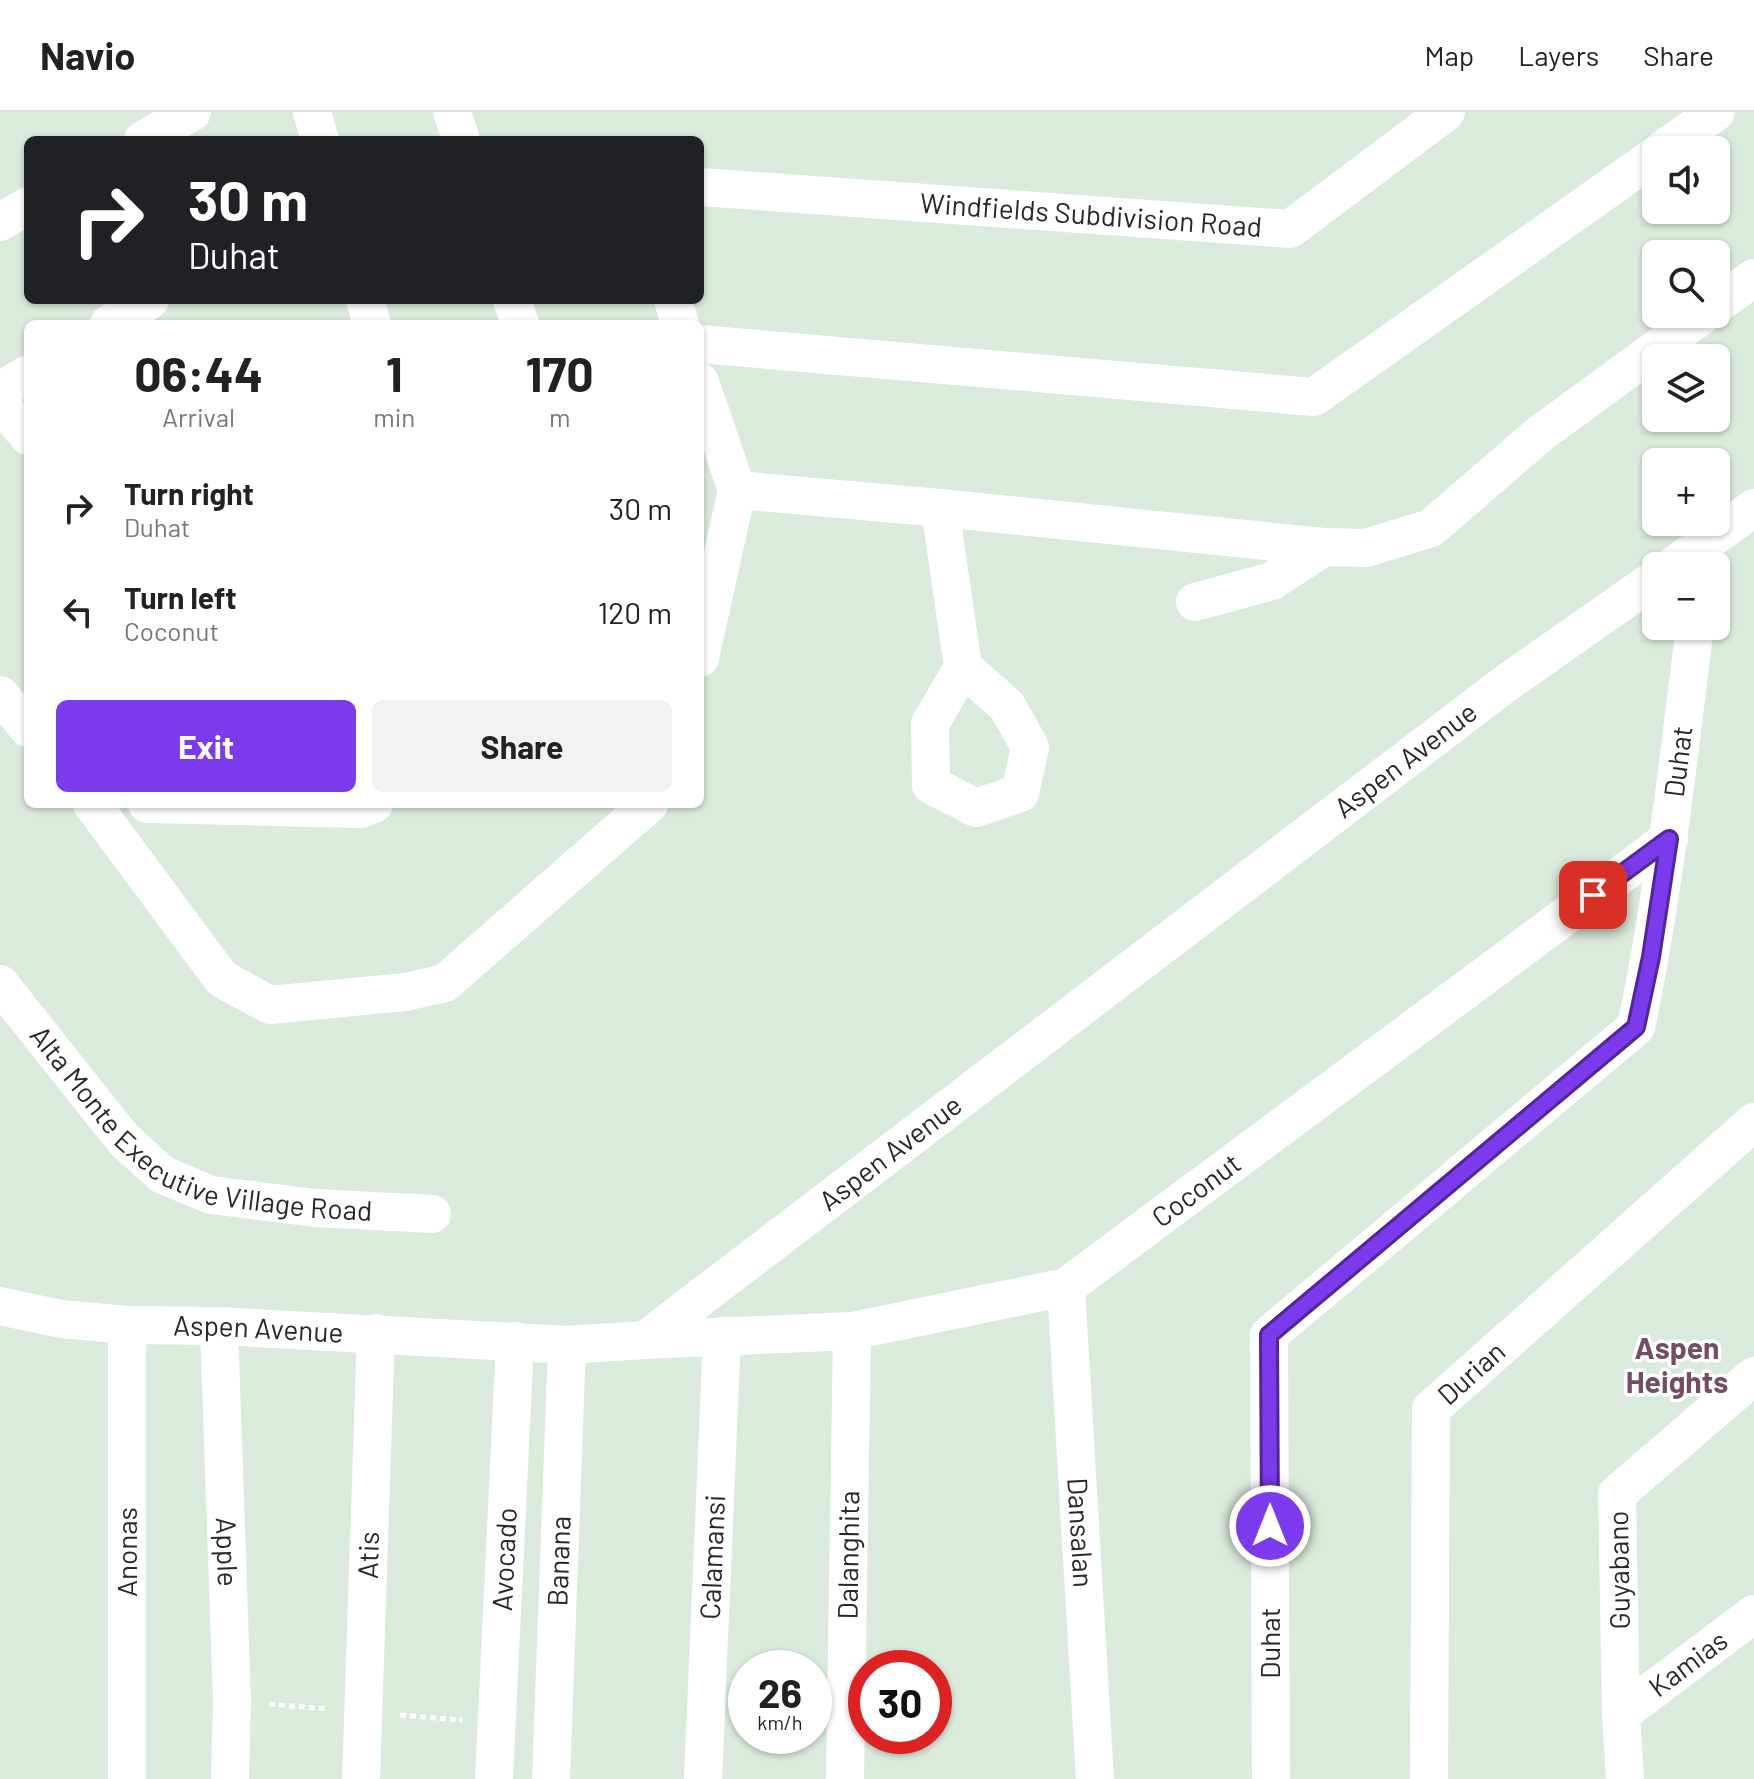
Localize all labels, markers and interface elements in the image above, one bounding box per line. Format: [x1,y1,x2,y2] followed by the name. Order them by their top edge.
[40,32,135,78] text: Navio
[1424,38,1474,72] text: Map
[1518,38,1599,72] text: Layers
[1643,38,1714,72] text: Share
[1642,136,1730,640] map controls
[1642,136,1730,224] button: sound
[188,165,308,232] text: 30 m
[56,168,160,272] icon: right
[919,185,1263,243] street label: Windfields Subdivision Road
[188,233,280,276] text: Duhat
[1642,240,1730,328] button: search
[134,344,263,402] text: 06:44
[386,344,403,402] text: 1
[526,344,594,402] text: 170
[1642,344,1730,432] button: layers
[162,401,235,432] text: Arrival
[373,401,415,432] text: min
[549,401,570,432] text: m
[1642,448,1730,536] button: +
[124,475,254,511] text: Turn right
[56,486,100,530] icon: right
[609,490,672,526] text: 30 m
[124,511,190,542] text: Duhat
[1642,552,1730,640] button: −
[124,579,237,615] text: Turn left
[56,590,100,634] icon: left
[598,594,672,630] text: 120 m
[124,615,219,646] text: Coconut
[1327,694,1483,824] street label: Aspen Avenue
[56,700,356,792] button: Exit
[372,700,672,792] button: Share
[1656,724,1698,799] street label: Duhat
[1559,861,1627,929] pin
[1571,873,1615,917] icon: arrive
[24,1018,373,1227] street label: Alta Monte Executive Village Road
[812,1087,968,1217] street label: Aspen Avenue
[1145,1145,1247,1234] street label: Coconut
[173,1308,344,1349] street label: Aspen Avenue
[1626,1329,1728,1399] district label: Aspen Heights
[1430,1334,1511,1411] street label: Durian
[1061,1477,1102,1589] street label: Dansalan
[1228,1484,1312,1568] position arrow
[829,1490,866,1620] street label: Dalanghita
[692,1494,731,1620] street label: Calamansi
[109,1507,143,1597] street label: Anonas
[484,1507,523,1612] street label: Avocado
[1600,1510,1636,1630] street label: Guyabano
[539,1515,577,1607] street label: Banana
[210,1517,246,1587] street label: Apple
[350,1531,385,1579] street label: Atis
[1252,1607,1286,1679] street label: Duhat
[1642,1622,1734,1703] street label: Kamias
[848,1650,952,1754] speed limit sign: 30
[758,1668,802,1716] text: 26
[757,1710,803,1734] text: km/h

